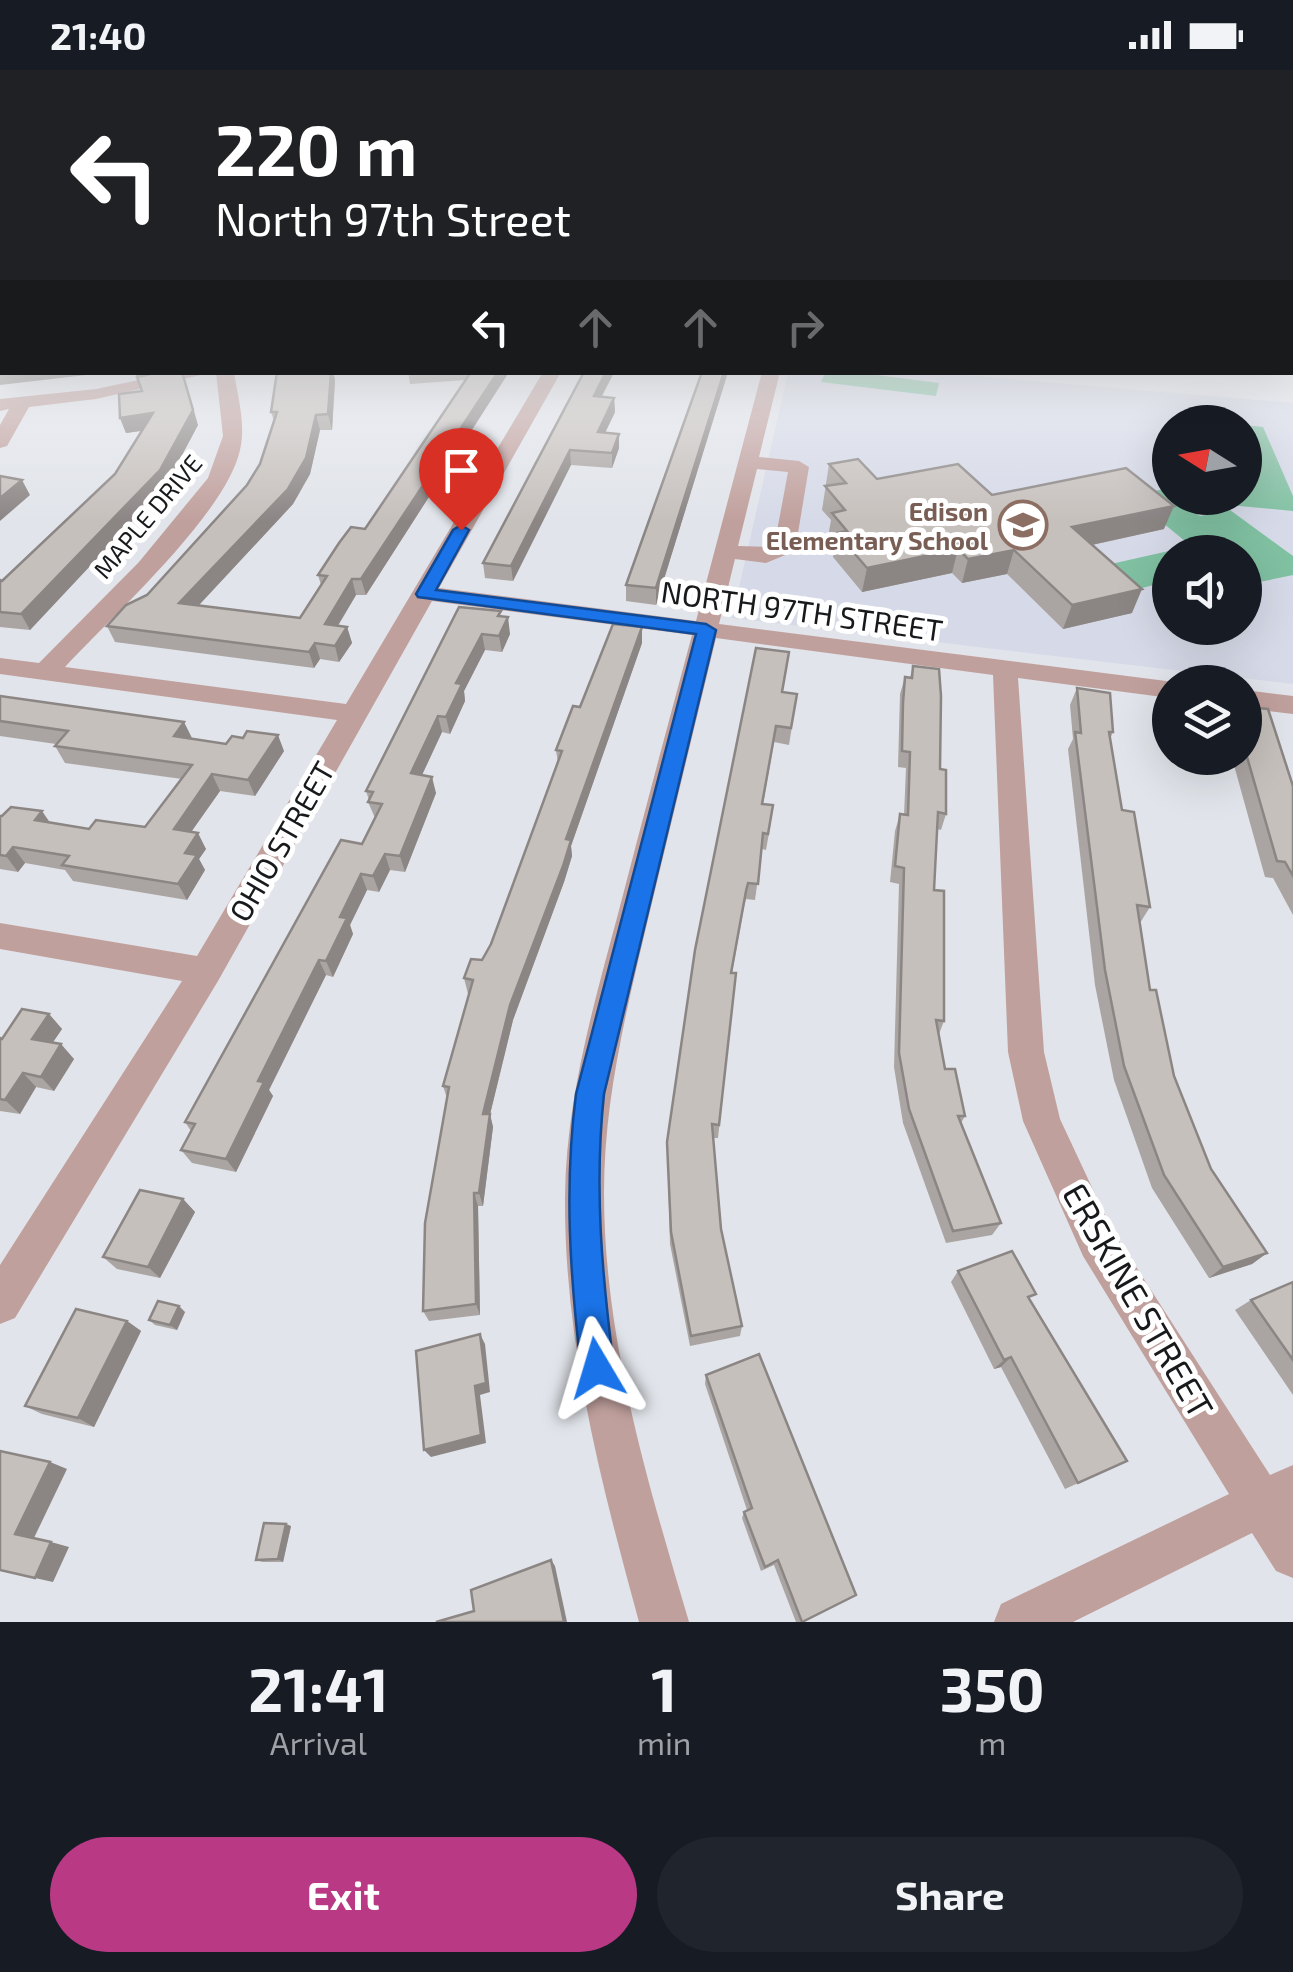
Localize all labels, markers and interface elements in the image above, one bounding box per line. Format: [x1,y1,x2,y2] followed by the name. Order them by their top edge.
[50,12,146,58] text: 21:40
[215,106,417,190] text: 220 m
[50,110,180,240] icon: left
[215,191,571,245] text: North 97th Street
[463,300,518,355] icon: left
[568,300,623,355] icon: ahead
[673,300,728,355] icon: ahead
[778,300,833,355] icon: right
[1152,405,1262,515] north arrow
[1152,405,1262,775] map controls
[419,428,504,531] pin
[434,443,489,498] icon: arrive
[87,448,207,584] street label: MAPLE DRIVE
[766,496,989,556] place label: Edison Elementary School
[997,499,1049,551] school or university icon: Edison Elementary School
[1152,535,1262,645] button: sound
[659,572,945,648] street label: NORTH 97TH STREET
[1152,665,1262,775] button: layers
[221,755,341,927] street label: OHIO STREET
[1055,1175,1223,1425] street label: ERSKINE STREET
[545,1316,649,1420] position arrow
[248,1652,389,1724] text: 21:41
[651,1652,677,1724] text: 1
[940,1652,1045,1724] text: 350
[270,1723,367,1761] text: Arrival
[637,1723,691,1761] text: min
[978,1723,1006,1761] text: m
[50,1837,637,1952] button: Exit
[657,1837,1243,1952] button: Share

